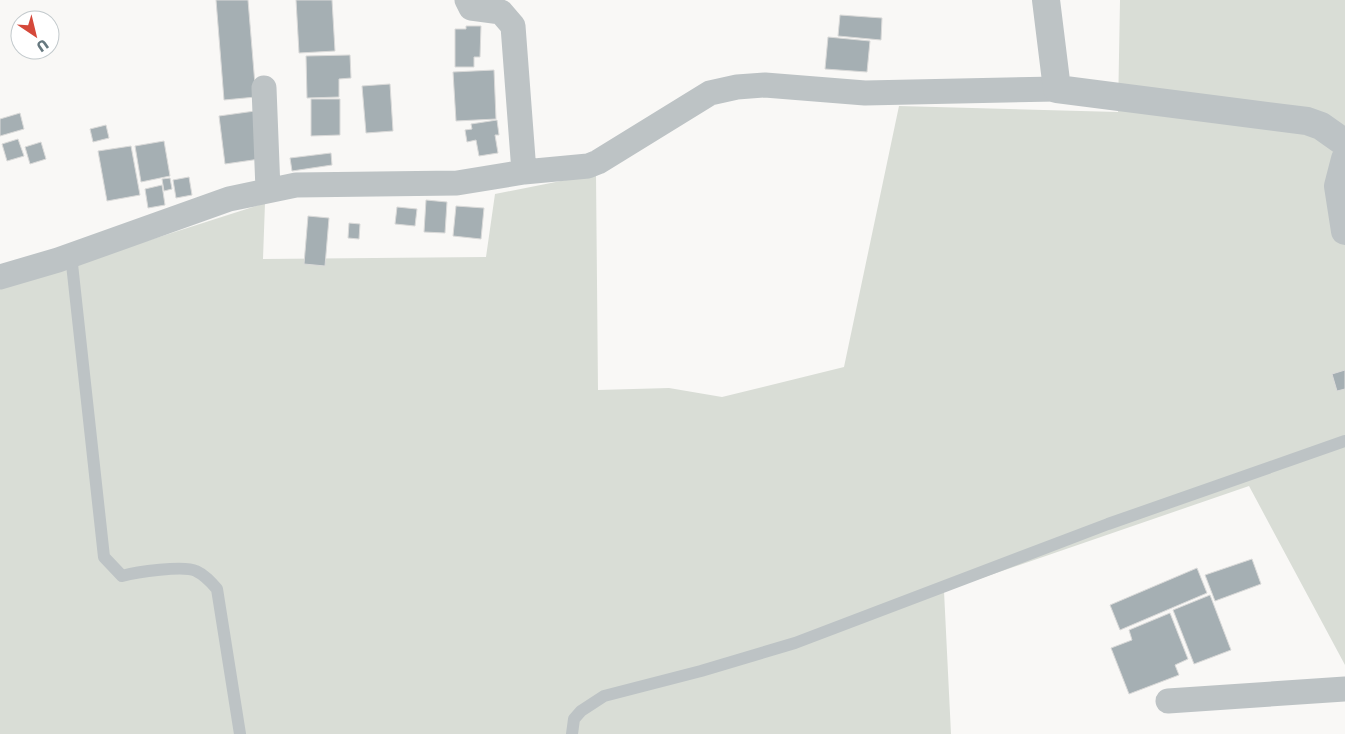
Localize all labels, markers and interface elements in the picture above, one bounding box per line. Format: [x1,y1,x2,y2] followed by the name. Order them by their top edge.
[10,10,60,60] north arrow
[33,36,52,55] text: U

